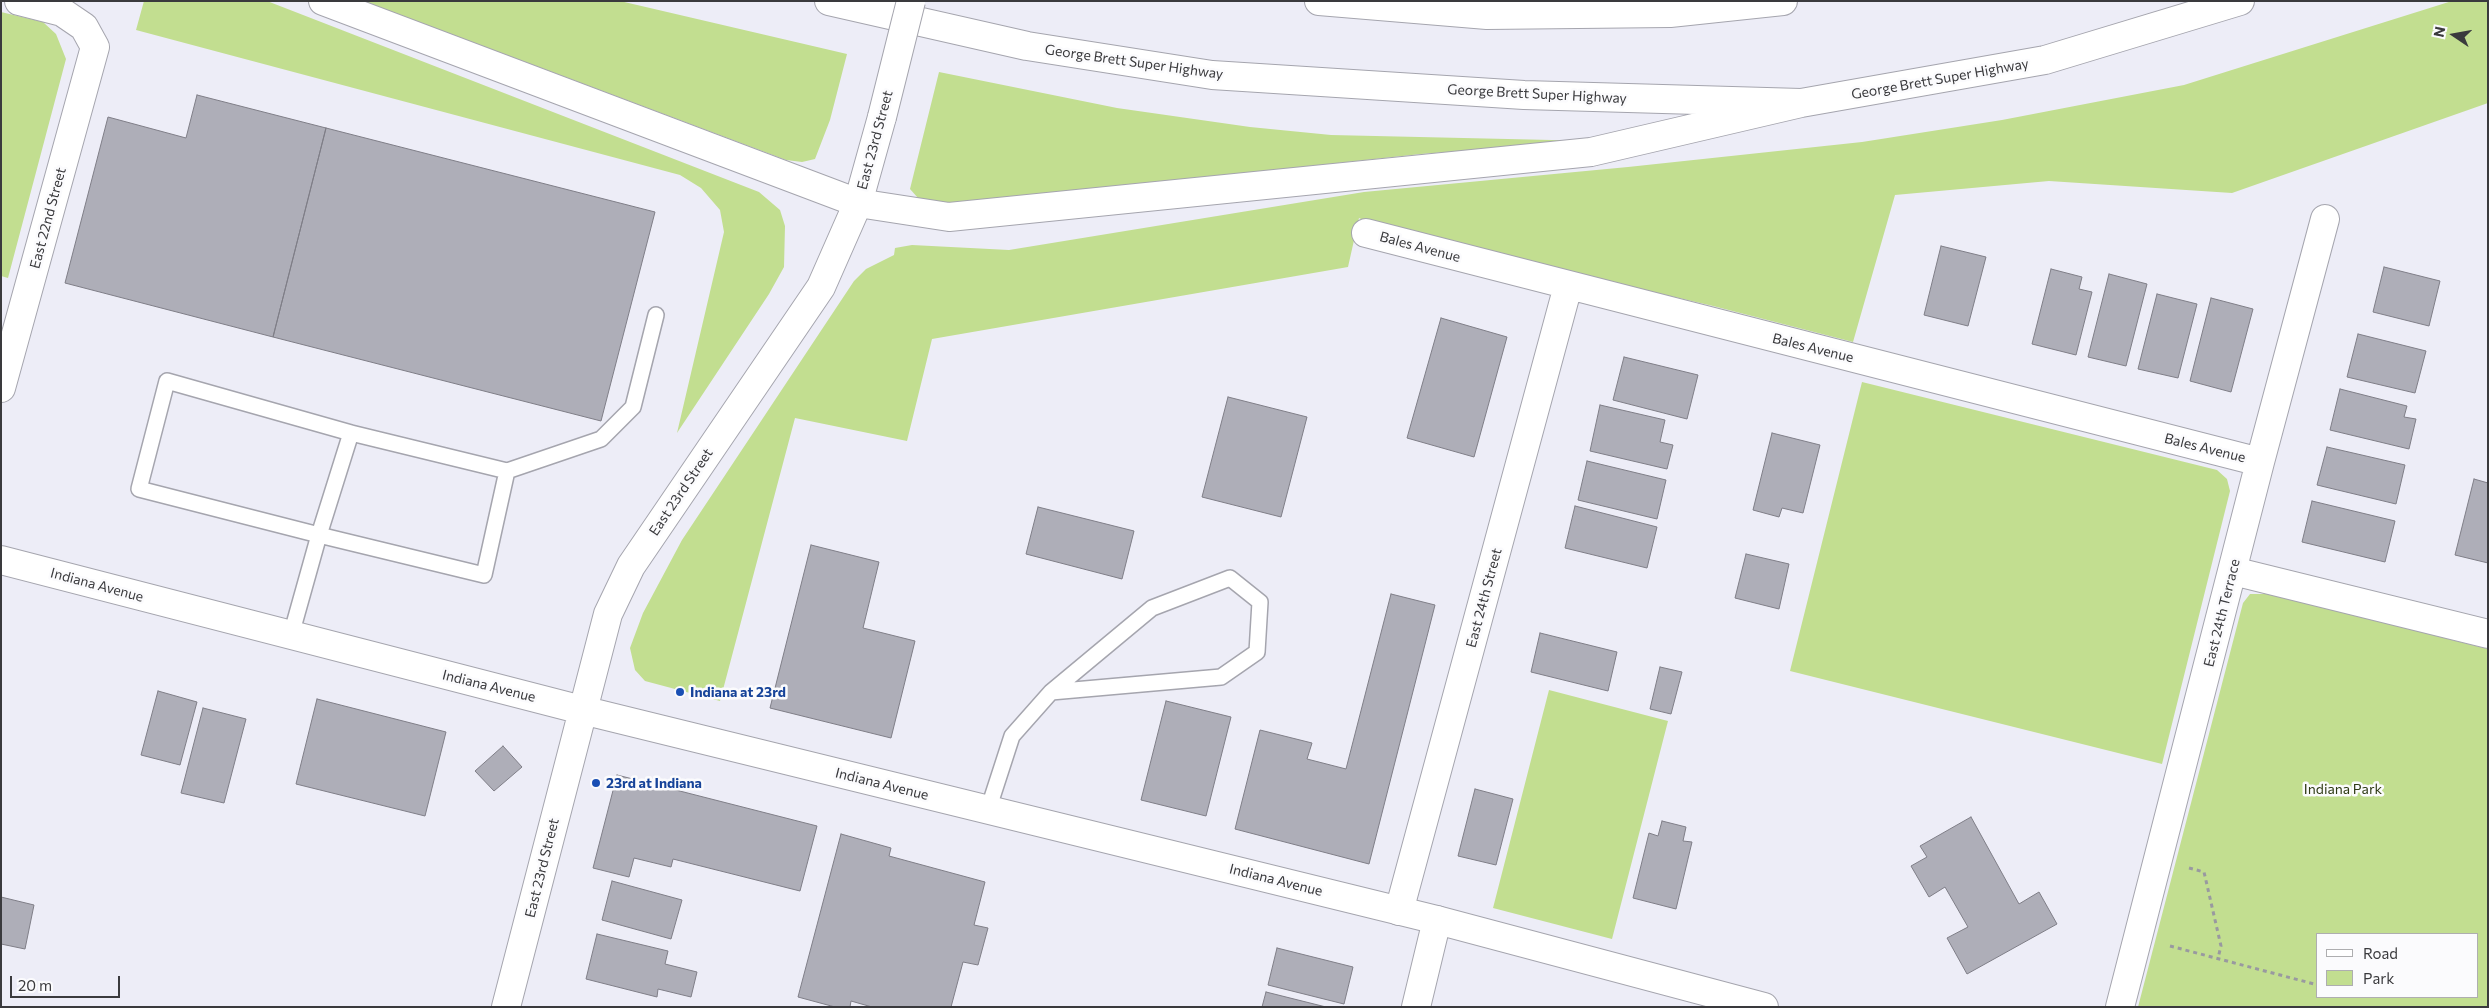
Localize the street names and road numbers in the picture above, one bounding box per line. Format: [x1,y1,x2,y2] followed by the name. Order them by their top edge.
[1044,41,1224,83] street label: George Brett Super Highway
[1850,55,2030,103] street label: George Brett Super Highway
[1447,81,1627,107] street label: George Brett Super Highway
[854,89,896,191] street label: East 23rd Street
[26,165,70,271] street label: East 22nd Street
[1378,228,1462,266] street label: Bales Avenue
[1771,330,1855,366] street label: Bales Avenue
[2163,430,2247,466] street label: Bales Avenue
[646,445,716,539] street label: East 23rd Street
[1463,546,1505,650] street label: East 24th Street
[2200,557,2244,669] street label: East 24th Terrace
[49,565,145,605] street label: Indiana Avenue
[441,666,537,706] street label: Indiana Avenue
[834,764,930,804] street label: Indiana Avenue
[522,817,562,919] street label: East 23rd Street
[1228,860,1324,900] street label: Indiana Avenue

